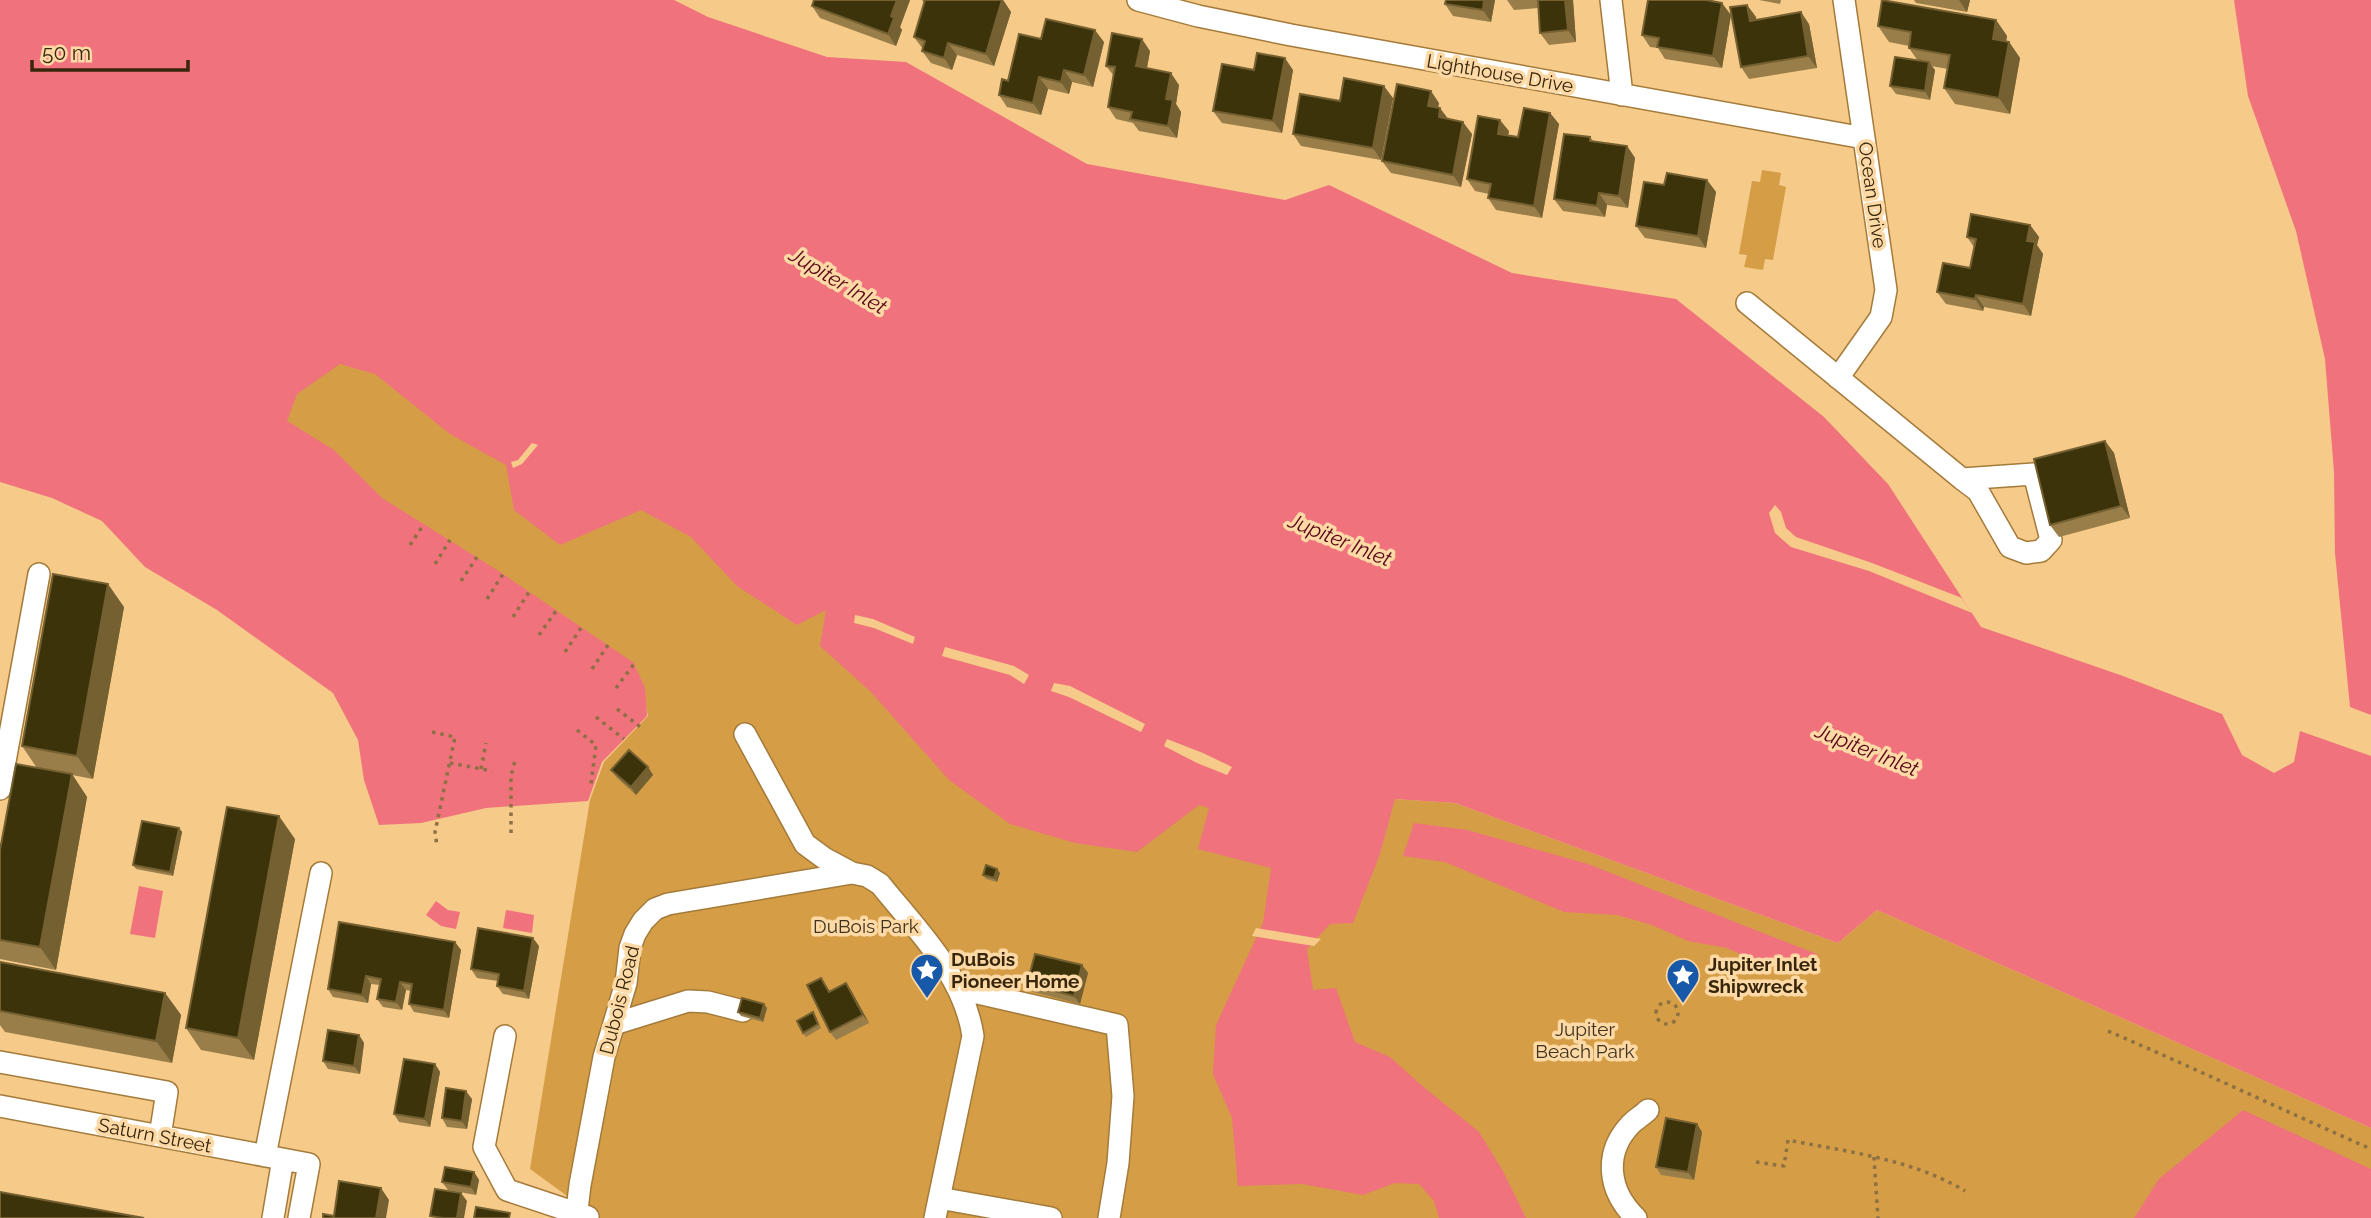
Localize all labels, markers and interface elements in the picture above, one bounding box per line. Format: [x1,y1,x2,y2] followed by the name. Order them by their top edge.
[32,28,187,72] scale bar
[42,40,91,65] text: 50 m
[1425,49,1575,97] street label: Lighthouse Drive
[1855,140,1891,250] street label: Ocean Drive
[784,241,891,319] water label: Jupiter Inlet
[1284,507,1395,572] water label: Jupiter Inlet
[1811,717,1922,782] water label: Jupiter Inlet
[813,915,919,937] park label: DuBois Park
[595,943,643,1057] street label: Dubois Road
[951,948,1080,992] place label: DuBois Pioneer Home
[908,951,946,1000] place icon: DuBois Pioneer Home
[1708,953,1818,997] place label: Jupiter Inlet Shipwreck
[1664,956,1702,1005] place icon: Jupiter Inlet Shipwreck
[1535,1018,1635,1062] park label: Jupiter Beach Park
[97,1113,214,1157] street label: Saturn Street

